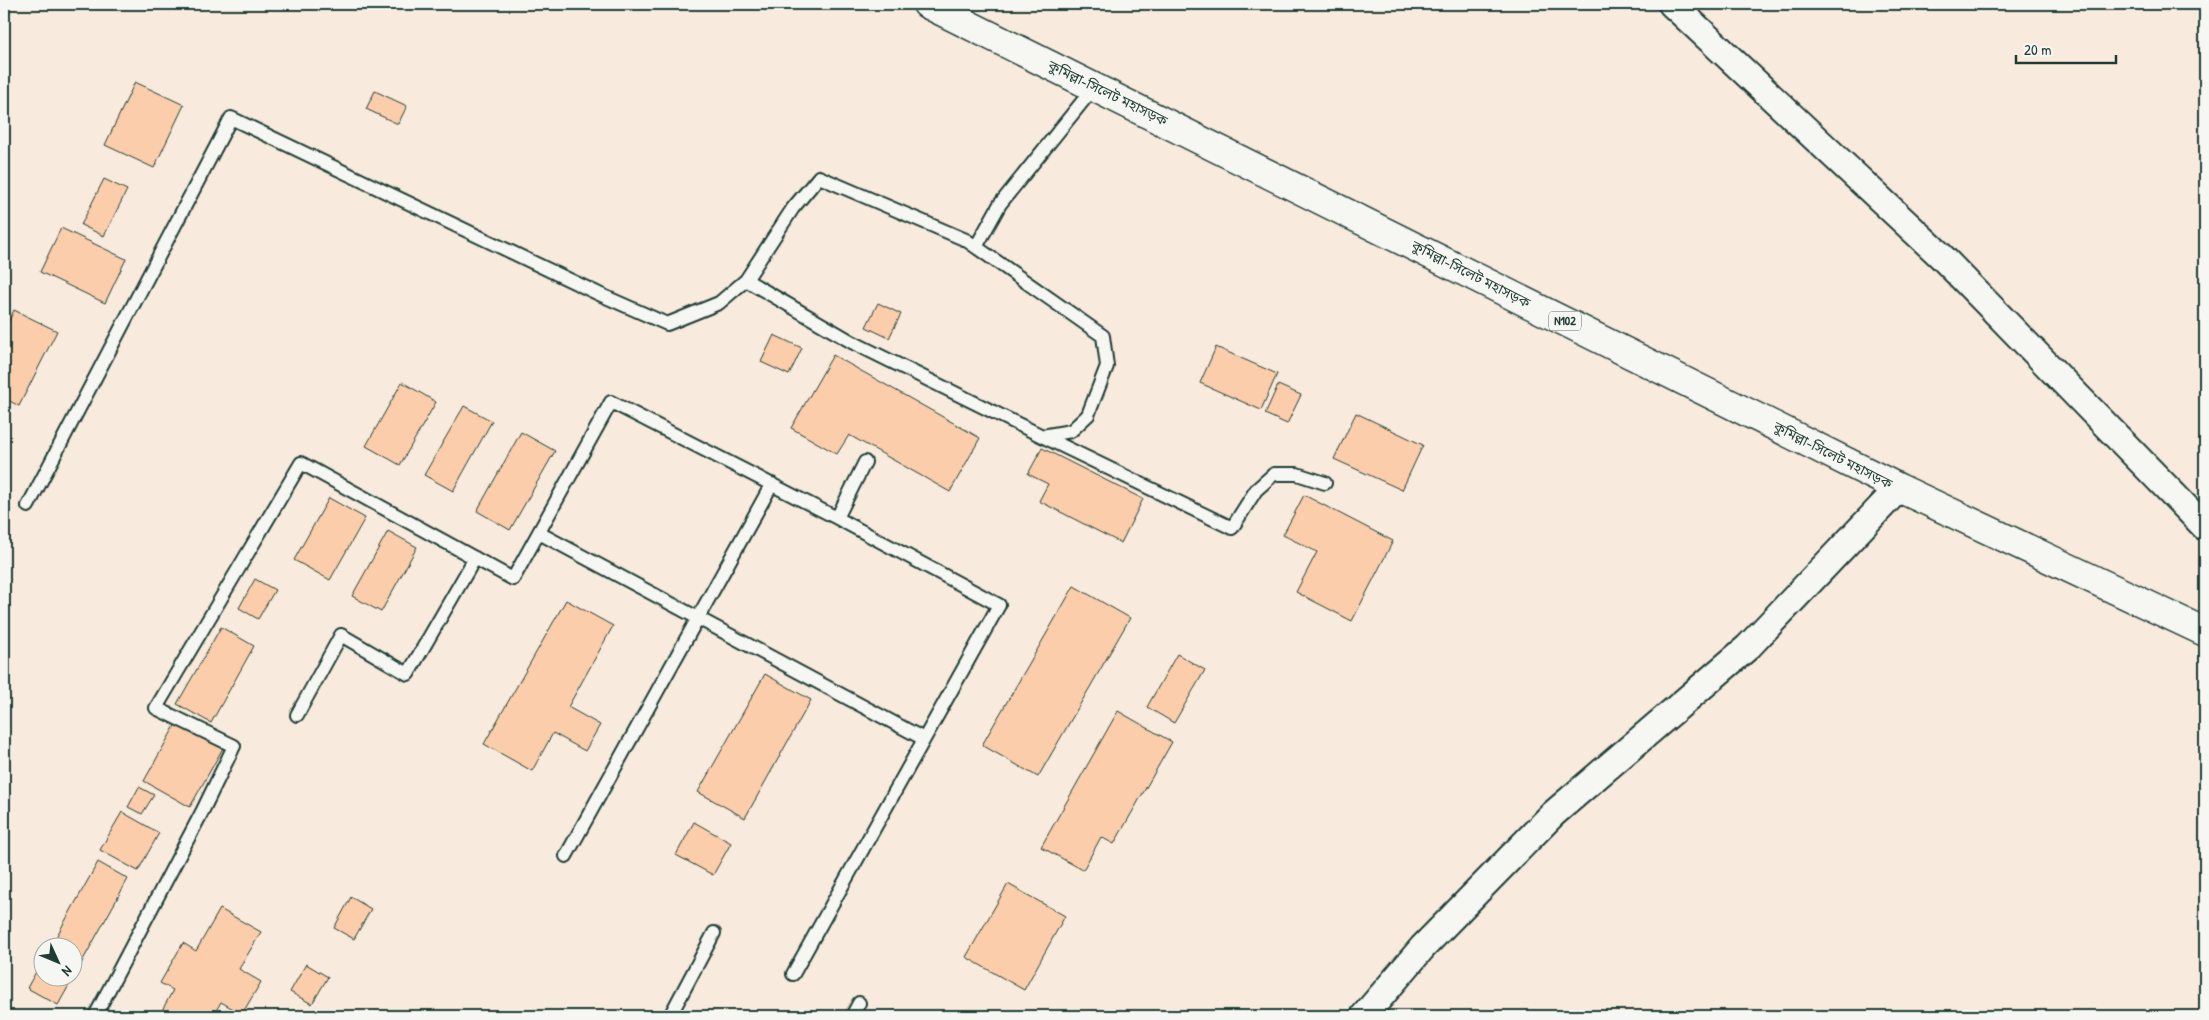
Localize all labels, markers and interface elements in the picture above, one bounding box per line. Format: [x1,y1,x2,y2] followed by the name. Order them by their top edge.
[2016,32,2116,64] scale bar
[2024,39,2051,60] text: 20 m
[1044,55,1172,130] street label: কুমিল্লা-সিলেট মহাসড়ক
[1408,235,1534,312] street label: কুমিল্লা-সিলেট মহাসড়ক
[1549,312,1581,331] road number: N102
[1770,416,1896,493] street label: কুমিল্লা-সিলেট মহাসড়ক
[32,938,82,988] north arrow
[58,962,77,981] text: N

